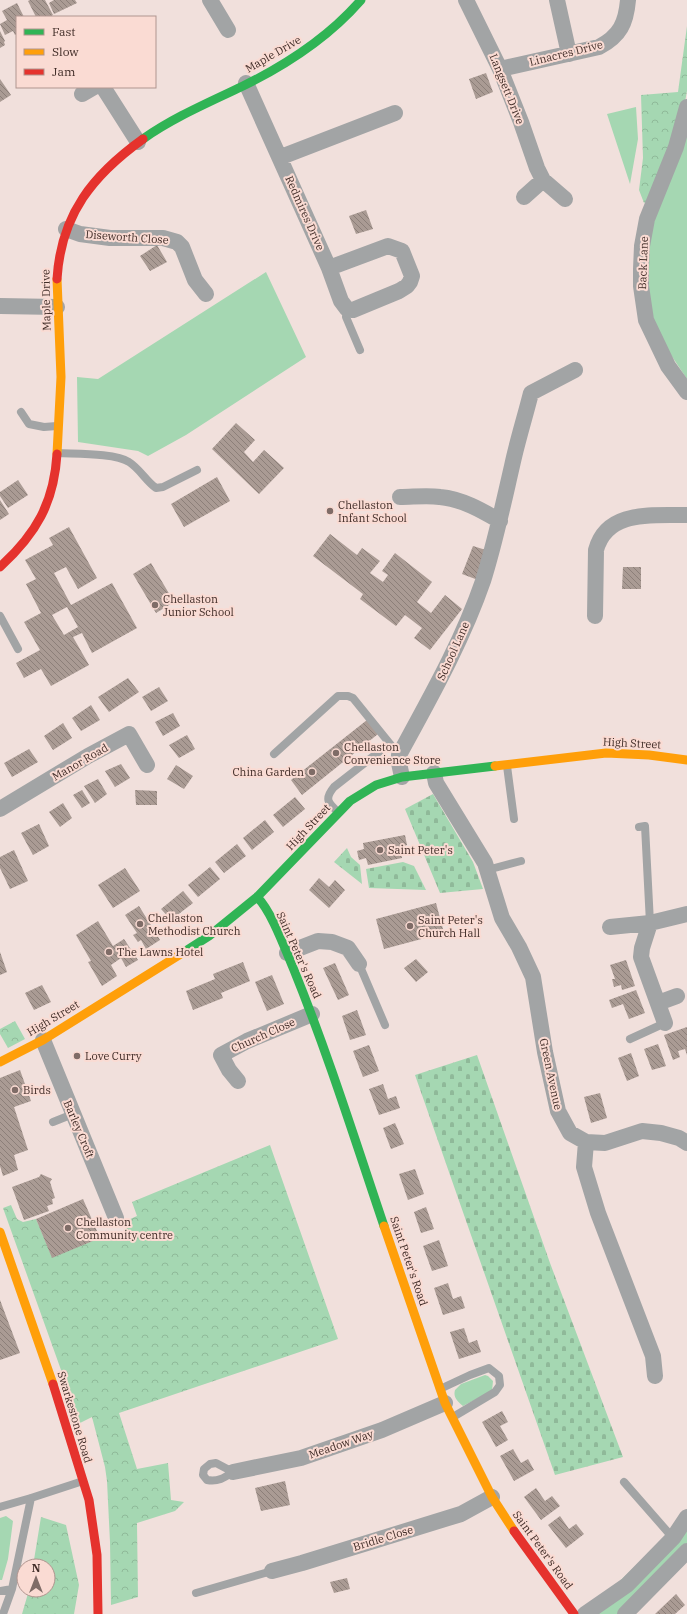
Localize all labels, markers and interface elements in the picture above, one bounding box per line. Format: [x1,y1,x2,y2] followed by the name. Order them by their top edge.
[16,16,156,88] legend
[52,24,76,39] text: Fast
[243,32,303,76] street label: Maple Drive
[528,37,604,69] street label: Linacres Drive
[52,44,79,59] text: Slow
[487,52,528,126] street label: Langsett Drive
[52,64,76,79] text: Jam
[282,173,328,253] street label: Redmires Drive
[85,227,169,247] street label: Diseworth Close
[635,236,651,290] street label: Back Lane
[38,269,54,331] street label: Maple Drive
[338,498,407,525] place label: Chellaston Infant School
[325,506,335,516] marker: Chellaston Infant School
[163,592,234,619] place label: Chellaston Junior School
[150,600,160,610] marker: Chellaston Junior School
[434,619,472,683] street label: School Lane
[602,734,662,752] street label: High Street
[49,740,111,784] street label: Manor Road
[344,740,441,767] place label: Chellaston Convenience Store
[331,748,341,758] marker: Chellaston Convenience Store
[232,765,304,779] place label: China Garden
[307,767,317,777] marker: China Garden
[283,801,333,853] street label: High Street
[388,843,453,857] place label: Saint Peter's
[375,845,385,855] marker: Saint Peter's
[274,909,325,1001] street label: Saint Peter's Road
[148,911,241,938] place label: Chellaston Methodist Church
[418,913,483,940] place label: Saint Peter's Church Hall
[135,919,145,929] marker: Chellaston Methodist Church
[405,921,415,931] marker: Saint Peter's Church Hall
[117,945,203,959] place label: The Lawns Hotel
[104,947,114,957] marker: The Lawns Hotel
[24,997,82,1039] street label: High Street
[229,1015,297,1055] street label: Church Close
[537,1037,565,1111] street label: Green Avenue
[85,1049,142,1063] place label: Love Curry
[72,1051,82,1061] marker: Love Curry
[23,1083,51,1097] place label: Birds
[10,1085,20,1095] marker: Birds
[61,1098,97,1160] street label: Barley Croft
[387,1214,431,1308] street label: Saint Peter's Road
[76,1215,173,1242] place label: Chellaston Community centre
[63,1223,73,1233] marker: Chellaston Community centre
[54,1369,96,1465] street label: Swarkestone Road
[307,1426,375,1462] street label: Meadow Way
[510,1508,576,1592] street label: Saint Peter's Road
[351,1522,415,1554] street label: Bridle Close
[16,1558,56,1598] north arrow
[32,1561,41,1575] text: N

